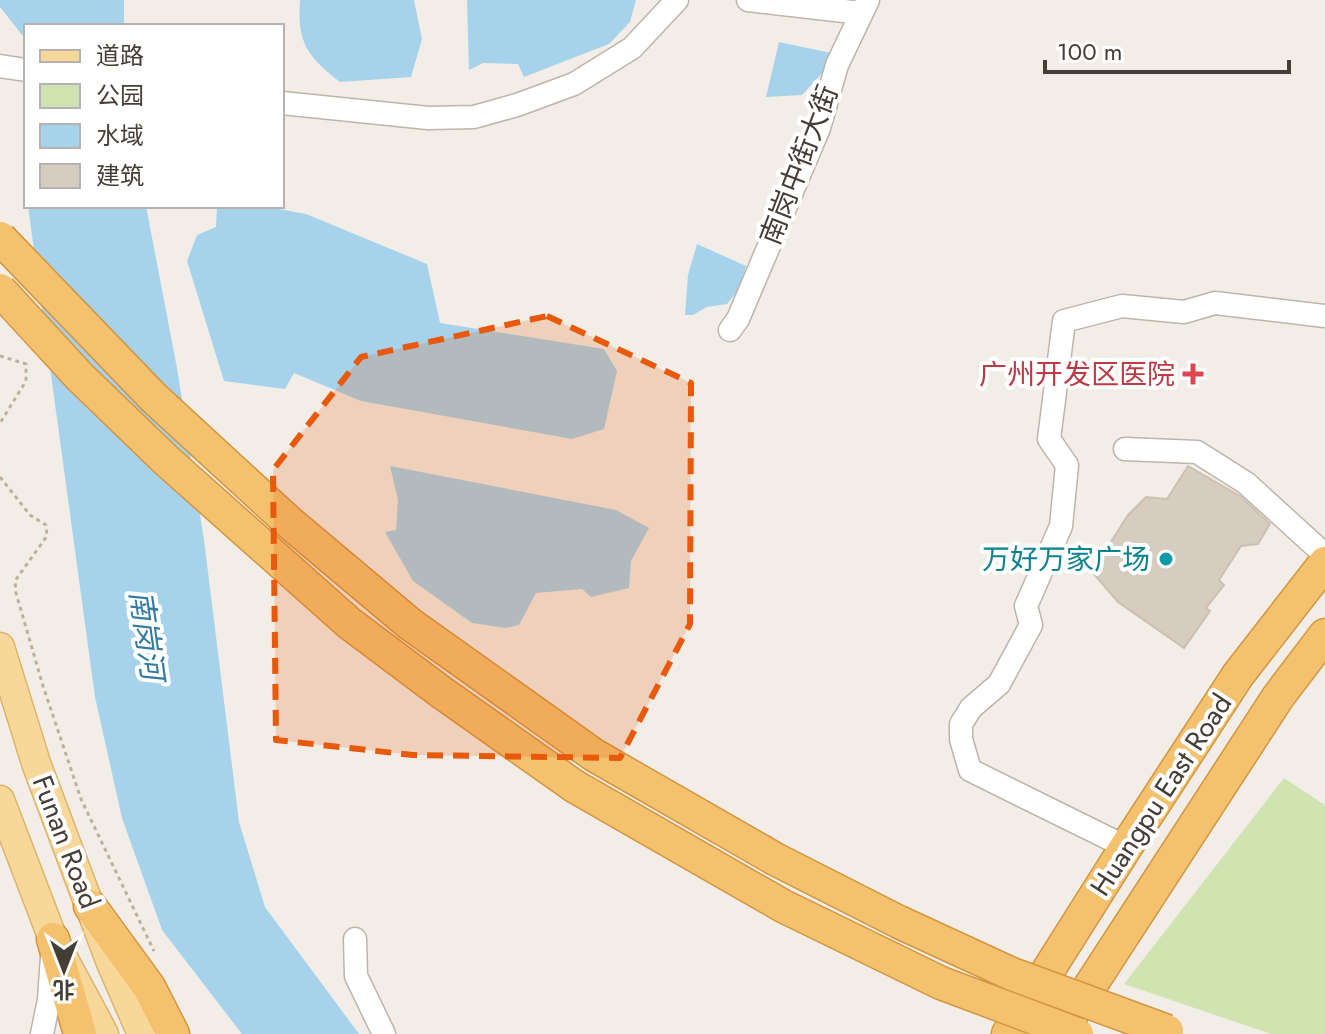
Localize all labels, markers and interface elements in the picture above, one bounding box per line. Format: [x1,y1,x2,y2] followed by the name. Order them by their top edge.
[24,24,284,208] legend
[1045,24,1289,74] scale bar
[1057,34,1123,69] text: 100 m
[96,38,144,73] text: 道路
[96,78,144,113] text: 公园
[750,79,848,251] street label: 南岗中街大街
[96,118,144,153] text: 水域
[96,158,144,193] text: 建筑
[979,354,1175,395] place label: 广州开发区医院
[1182,363,1204,385] marker: 广州开发区医院
[982,539,1150,580] place label: 万好万家广场
[1157,550,1175,568] marker: 万好万家广场
[119,587,175,688] water label: 南岗河
[1080,686,1242,904] street label: Huangpu East Road
[22,769,110,915] street label: Funan Road
[24,930,104,1010] north arrow
[53,974,75,1006] text: 北

